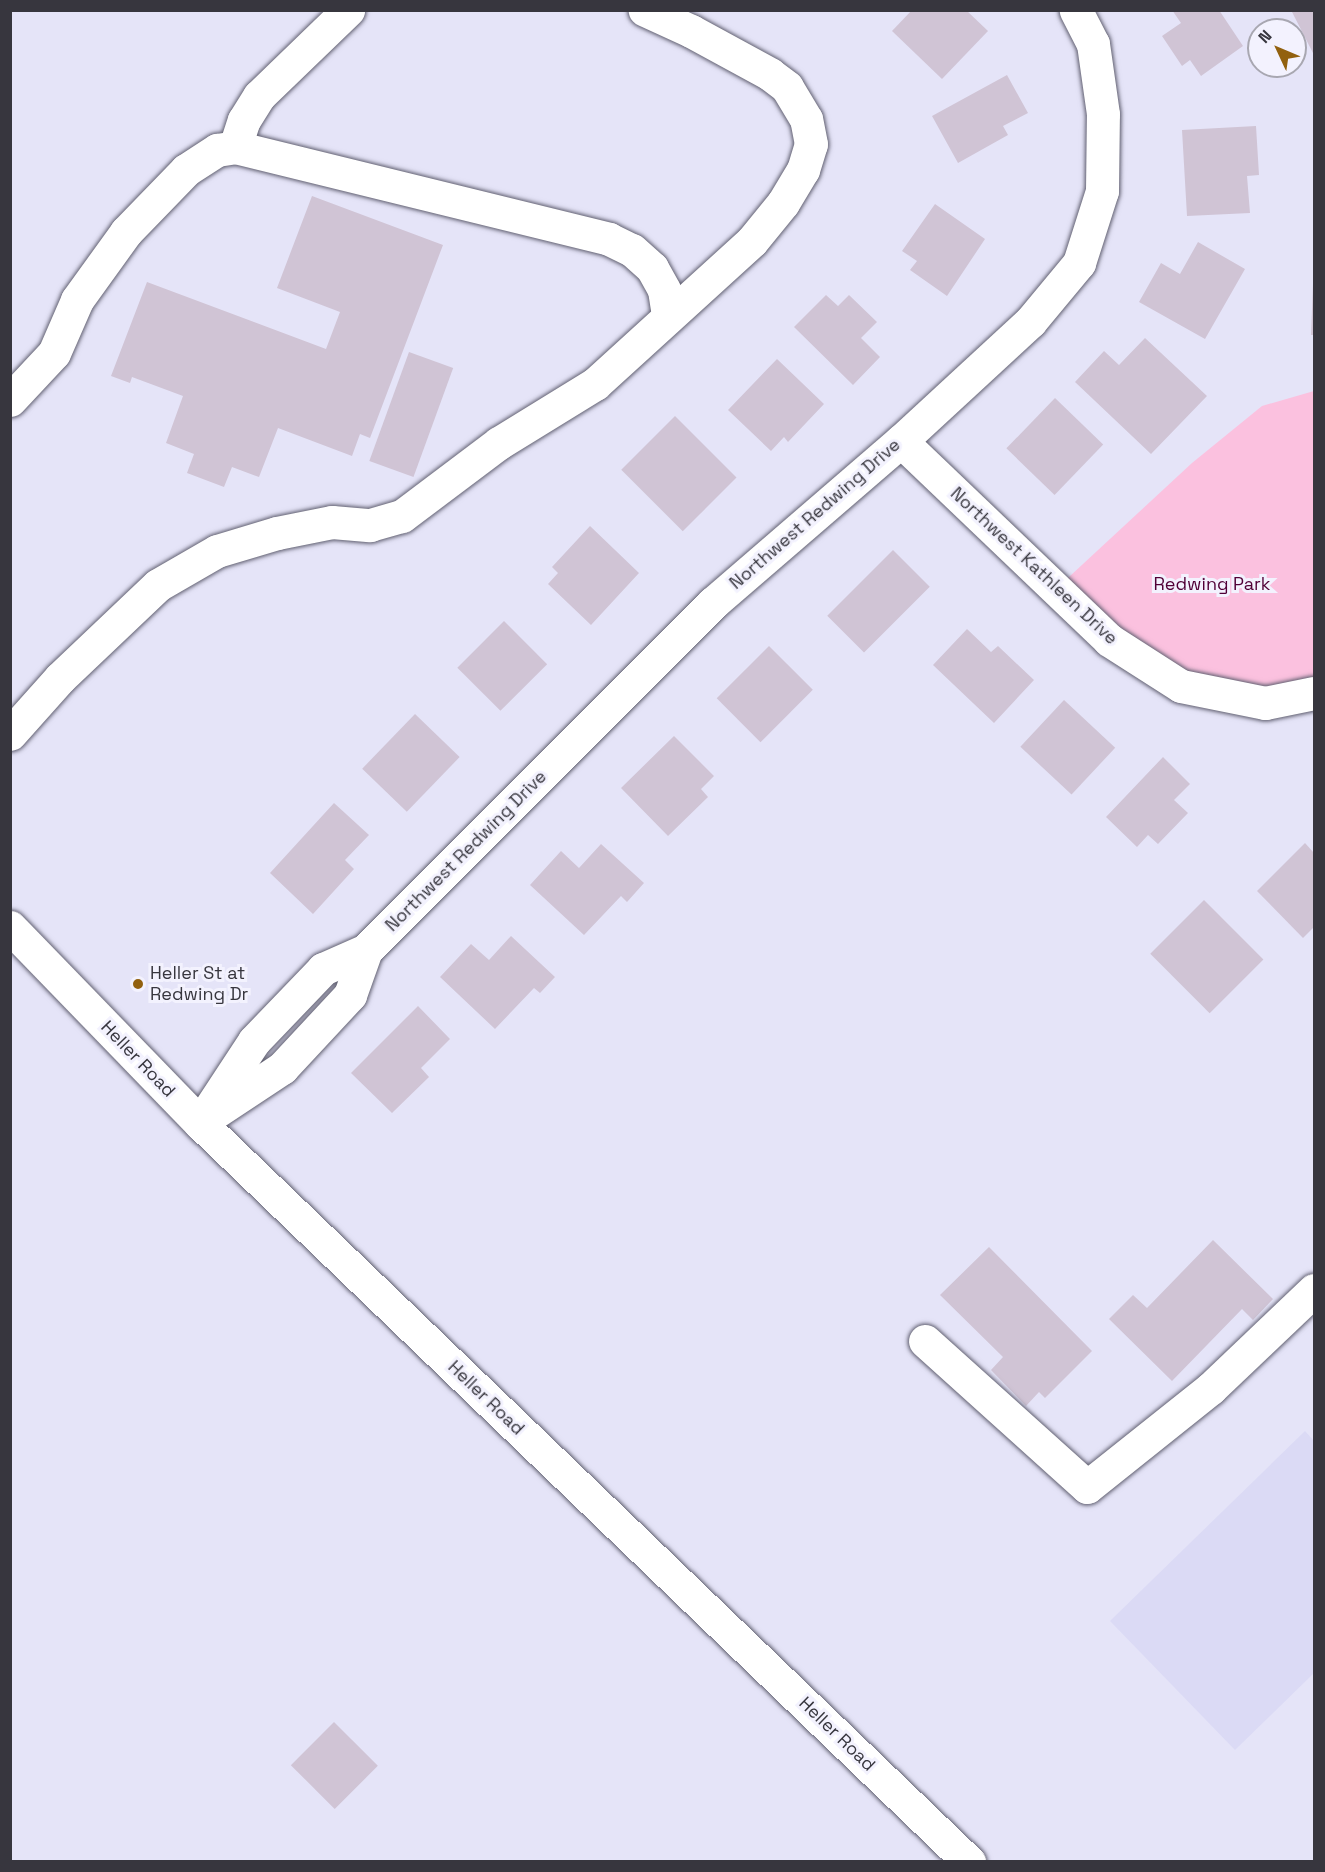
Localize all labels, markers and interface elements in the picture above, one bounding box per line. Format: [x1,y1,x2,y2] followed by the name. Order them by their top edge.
[1247,18,1307,78] north arrow
[1254,25,1276,48] text: N
[725,434,905,594] street label: Northwest Redwing Drive
[946,483,1122,649] street label: Northwest Kathleen Drive
[1153,573,1271,595] park label: Redwing Park
[381,766,551,936] street label: Northwest Redwing Drive
[150,963,248,1006] place label: Heller St at Redwing Dr
[131,977,145,991] marker: Heller St at Redwing Dr
[96,1016,180,1102] street label: Heller Road
[443,1356,529,1440] street label: Heller Road
[794,1692,880,1776] street label: Heller Road

